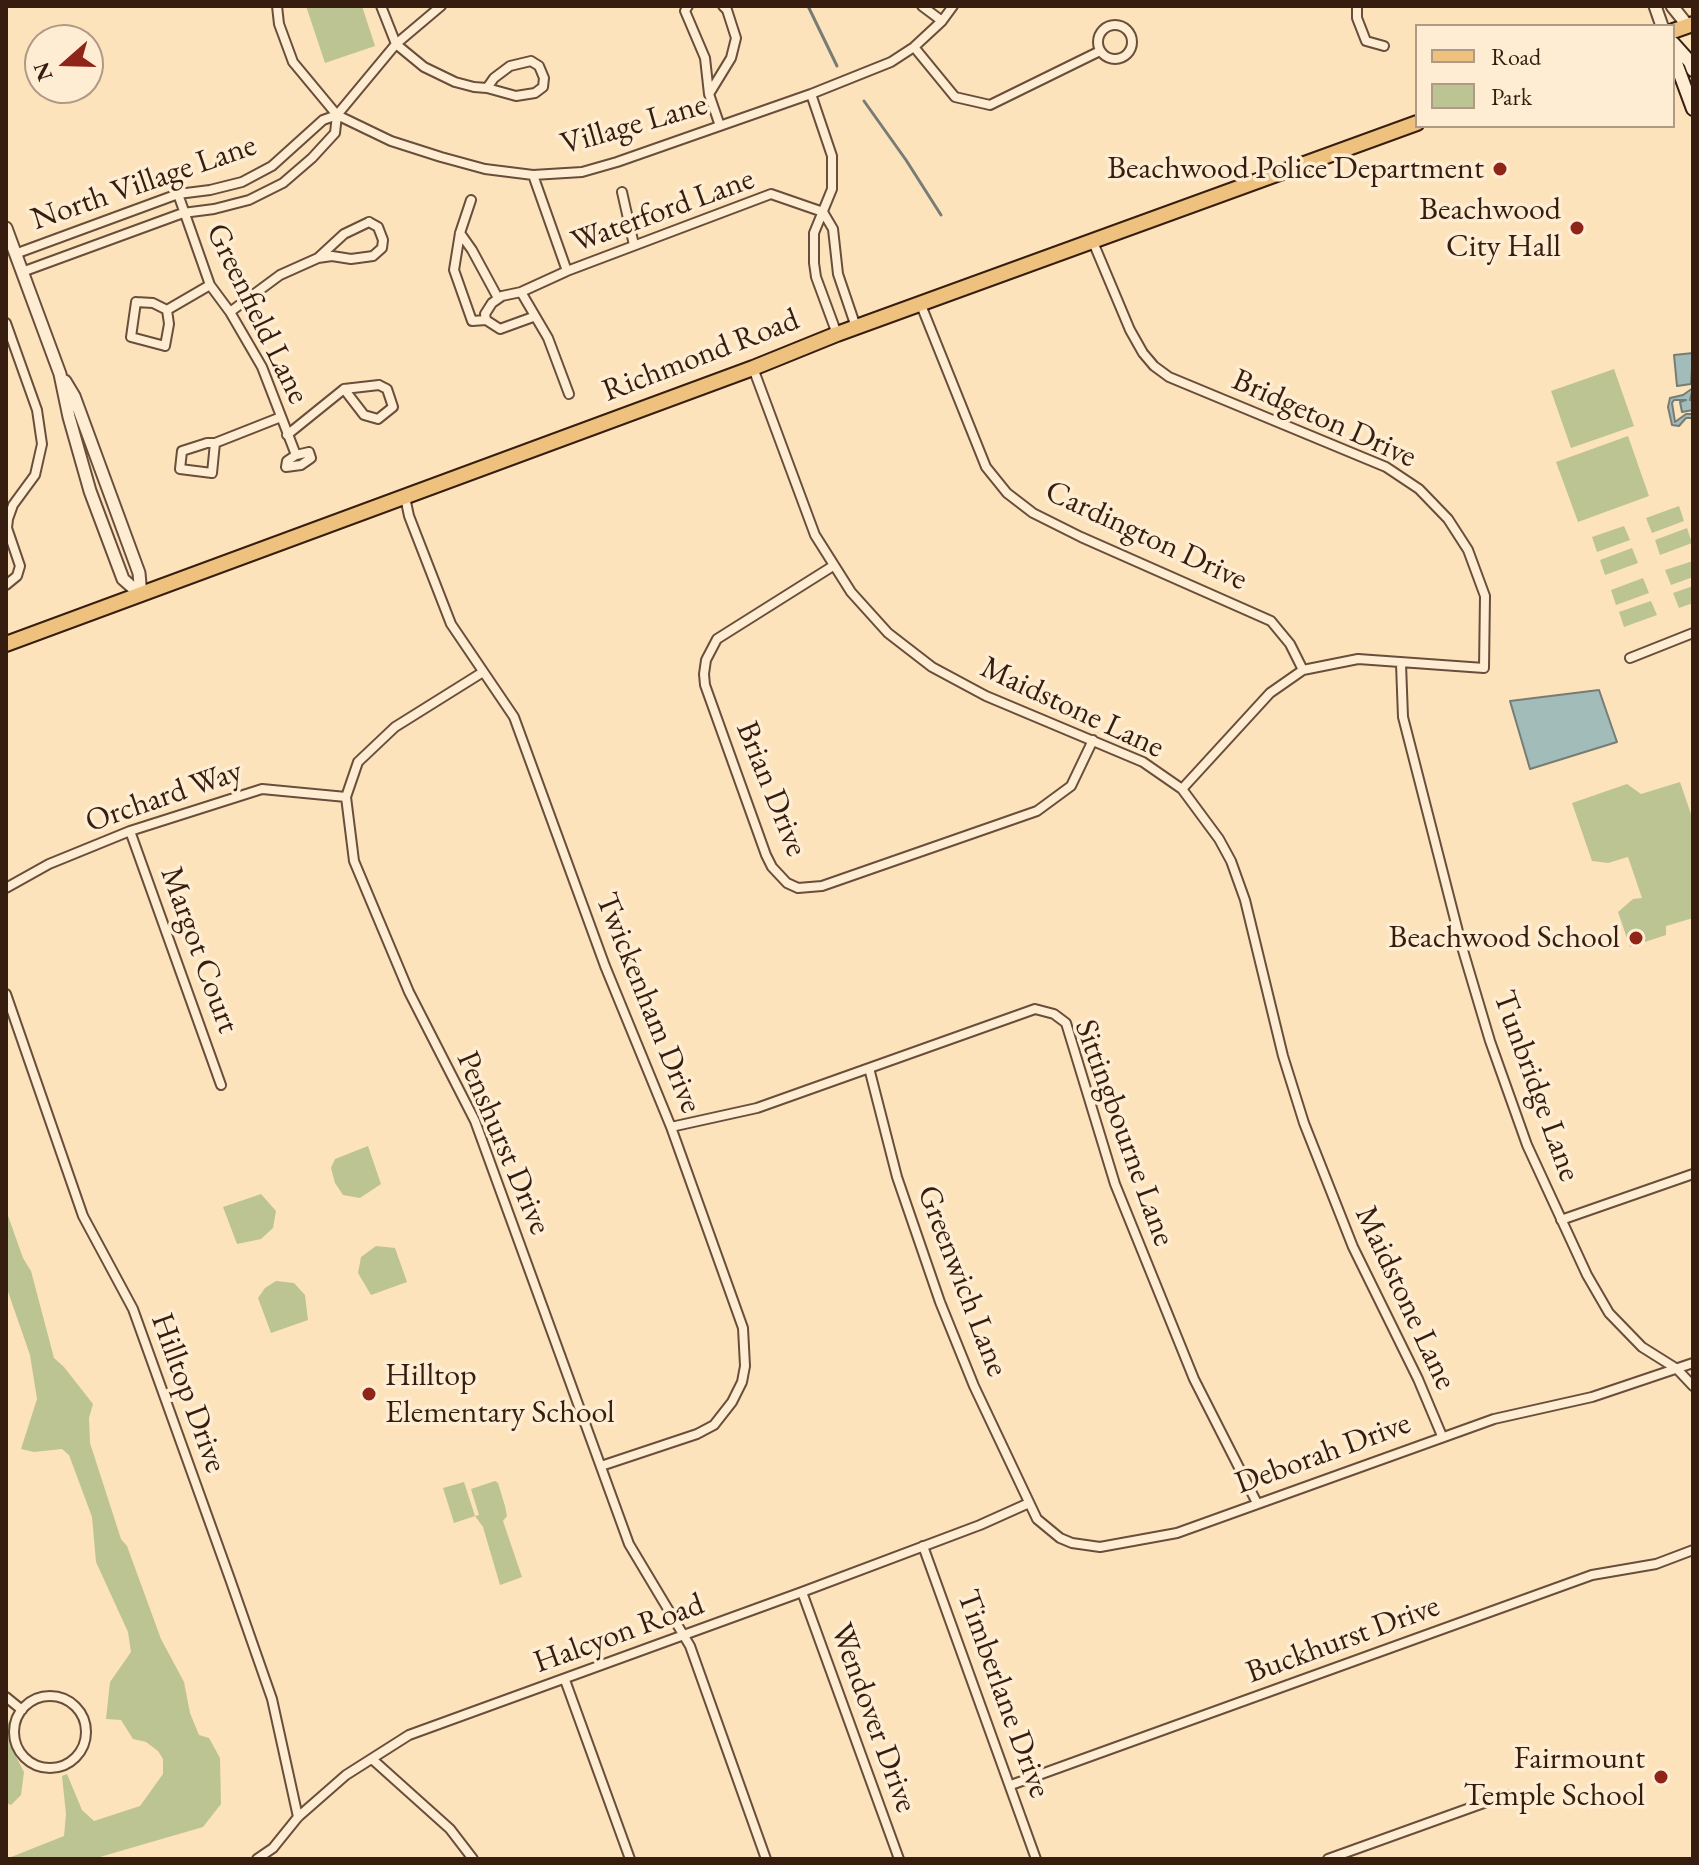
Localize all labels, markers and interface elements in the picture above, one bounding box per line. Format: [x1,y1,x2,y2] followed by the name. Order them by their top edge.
[24,24,104,104] north arrow
[1415,24,1675,128] legend
[1491,41,1541,72] text: Road
[26,58,60,85] text: N
[1491,81,1532,112] text: Park
[556,86,712,164] street label: Village Lane
[27,127,261,239] street label: North Village Lane
[1107,150,1484,188] place label: Beachwood Police Department
[566,160,760,262] street label: Waterford Lane
[1491,160,1509,178] marker: Beachwood Police Department
[1419,191,1561,266] place label: Beachwood City Hall
[197,218,317,410] street label: Greenfield Lane
[1568,219,1586,237] marker: Beachwood City Hall
[597,301,805,411] street label: Richmond Road
[1226,361,1422,477] street label: Bridgeton Drive
[1039,472,1253,600] street label: Cardington Drive
[974,649,1170,767] street label: Maidstone Lane
[727,716,815,862] street label: Brian Drive
[81,752,247,842] street label: Orchard Way
[151,862,247,1038] street label: Margot Court
[586,887,710,1119] street label: Twickenham Drive
[1389,919,1620,957] place label: Beachwood School
[1627,929,1645,947] marker: Beachwood School
[1484,985,1588,1187] street label: Tunbridge Lane
[1065,1015,1183,1251] street label: Sittingbourne Lane
[447,1046,559,1240] street label: Penshurst Drive
[908,1180,1016,1382] street label: Greenwich Lane
[1346,1200,1464,1396] street label: Maidstone Lane
[142,1308,234,1478] street label: Hilltop Drive
[385,1357,615,1432] place label: Hilltop Elementary School
[360,1385,378,1403] marker: Hilltop Elementary School
[1230,1405,1416,1503] street label: Deborah Drive
[948,1585,1058,1803] street label: Timberlane Drive
[529,1586,709,1682] street label: Halcyon Road
[1241,1587,1445,1693] street label: Buckhurst Drive
[821,1618,925,1818] street label: Wendover Drive
[1464,1740,1645,1815] place label: Fairmount Temple School
[1652,1768,1670,1786] marker: Fairmount Temple School

